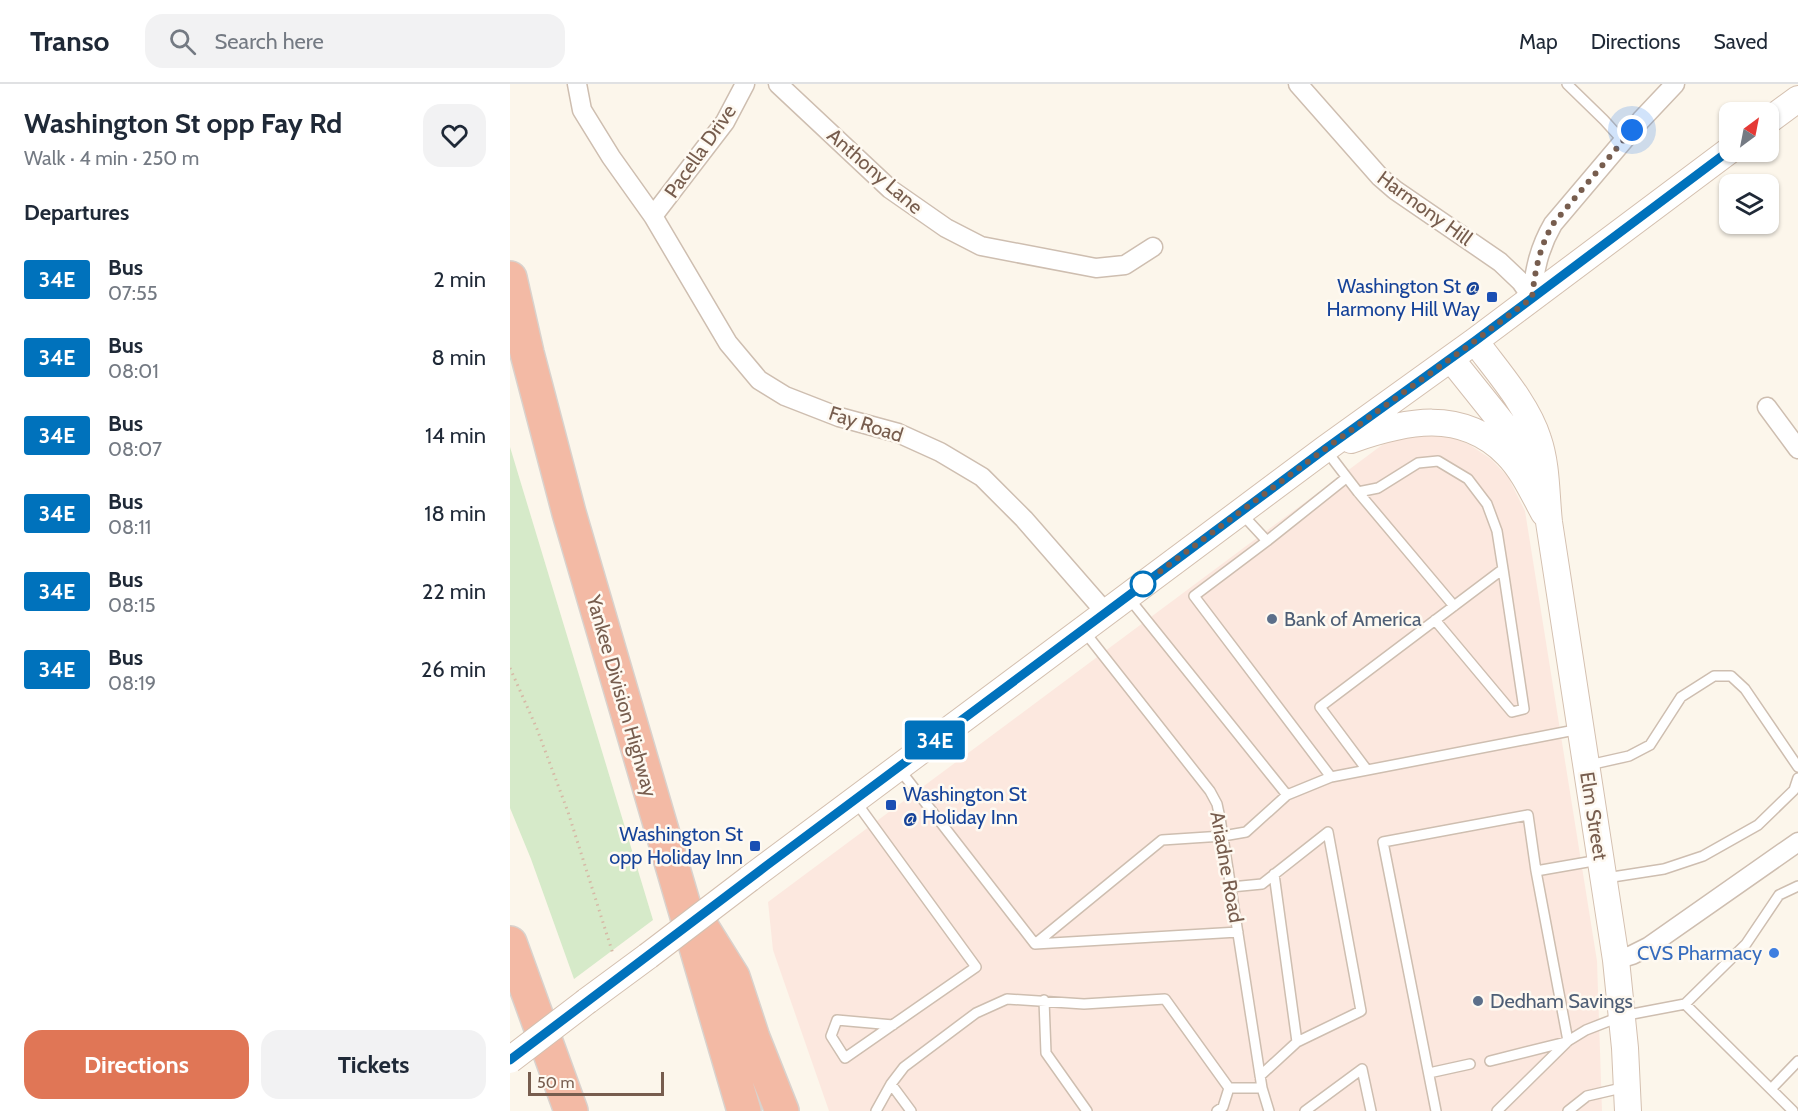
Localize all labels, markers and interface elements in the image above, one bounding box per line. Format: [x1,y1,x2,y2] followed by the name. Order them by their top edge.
[145,14,565,68] search box
[30,24,109,58] text: Transo
[166,25,199,58] icon: search
[214,28,324,55] text: Search here
[1519,29,1558,54] text: Map
[1591,29,1680,54] text: Directions
[1713,29,1768,54] text: Saved
[659,100,741,202] street label: Pacella Drive
[1719,102,1779,162] north arrow
[1719,102,1779,234] map controls
[423,104,486,167] button: heart
[24,106,342,140] text: Washington St opp Fay Rd
[1617,115,1647,145] your location
[822,123,928,219] street label: Anthony Lane
[24,146,199,170] text: Walk · 4 min · 250 m
[1373,166,1477,251] street label: Harmony Hill
[1719,174,1779,234] button: layers
[24,199,129,226] text: Departures
[108,254,143,281] text: Bus
[433,266,486,293] text: 2 min
[39,267,75,292] text: 34E
[1327,274,1480,321] place label: Washington St @ Harmony Hill Way
[108,281,158,305] text: 07:55
[1485,290,1499,304] marker: Washington St @ Harmony Hill Way
[108,332,143,359] text: Bus
[431,344,486,371] text: 8 min
[39,345,75,370] text: 34E
[108,359,159,383] text: 08:01
[826,401,906,447] street label: Fay Road
[108,410,143,437] text: Bus
[425,422,486,449] text: 14 min
[39,423,75,448] text: 34E
[108,437,162,461] text: 08:07
[108,488,143,515] text: Bus
[424,500,486,527] text: 18 min
[39,501,75,526] text: 34E
[108,515,151,539] text: 08:11
[108,566,143,593] text: Bus
[1130,571,1156,597] unlabelled marker
[422,578,486,605] text: 22 min
[39,579,75,604] text: 34E
[581,591,662,800] street label: Yankee Division Highway
[108,593,156,617] text: 08:15
[1284,607,1422,631] place label: Bank of America
[1265,612,1279,626] marker: Bank of America
[108,644,143,671] text: Bus
[421,656,486,683] text: 26 min
[39,657,75,682] text: 34E
[108,671,156,695] text: 08:19
[900,720,970,760] line badge: 34E
[917,728,953,753] text: 34E
[1575,770,1613,862] street label: Elm Street
[903,782,1027,829] place label: Washington St @ Holiday Inn
[884,798,898,812] marker: Washington St @ Holiday Inn
[1205,809,1249,925] street label: Ariadne Road
[609,822,743,869] place label: Washington St opp Holiday Inn
[748,839,762,853] marker: Washington St opp Holiday Inn
[1637,941,1762,965] place label: CVS Pharmacy
[1767,946,1781,960] marker: CVS Pharmacy
[1490,989,1633,1013] place label: Dedham Savings
[1471,994,1485,1008] marker: Dedham Savings
[24,1030,249,1099] button: Directions
[261,1030,486,1099] button: Tickets
[528,1069,664,1096] scale bar
[537,1073,574,1092] text: 50 m

